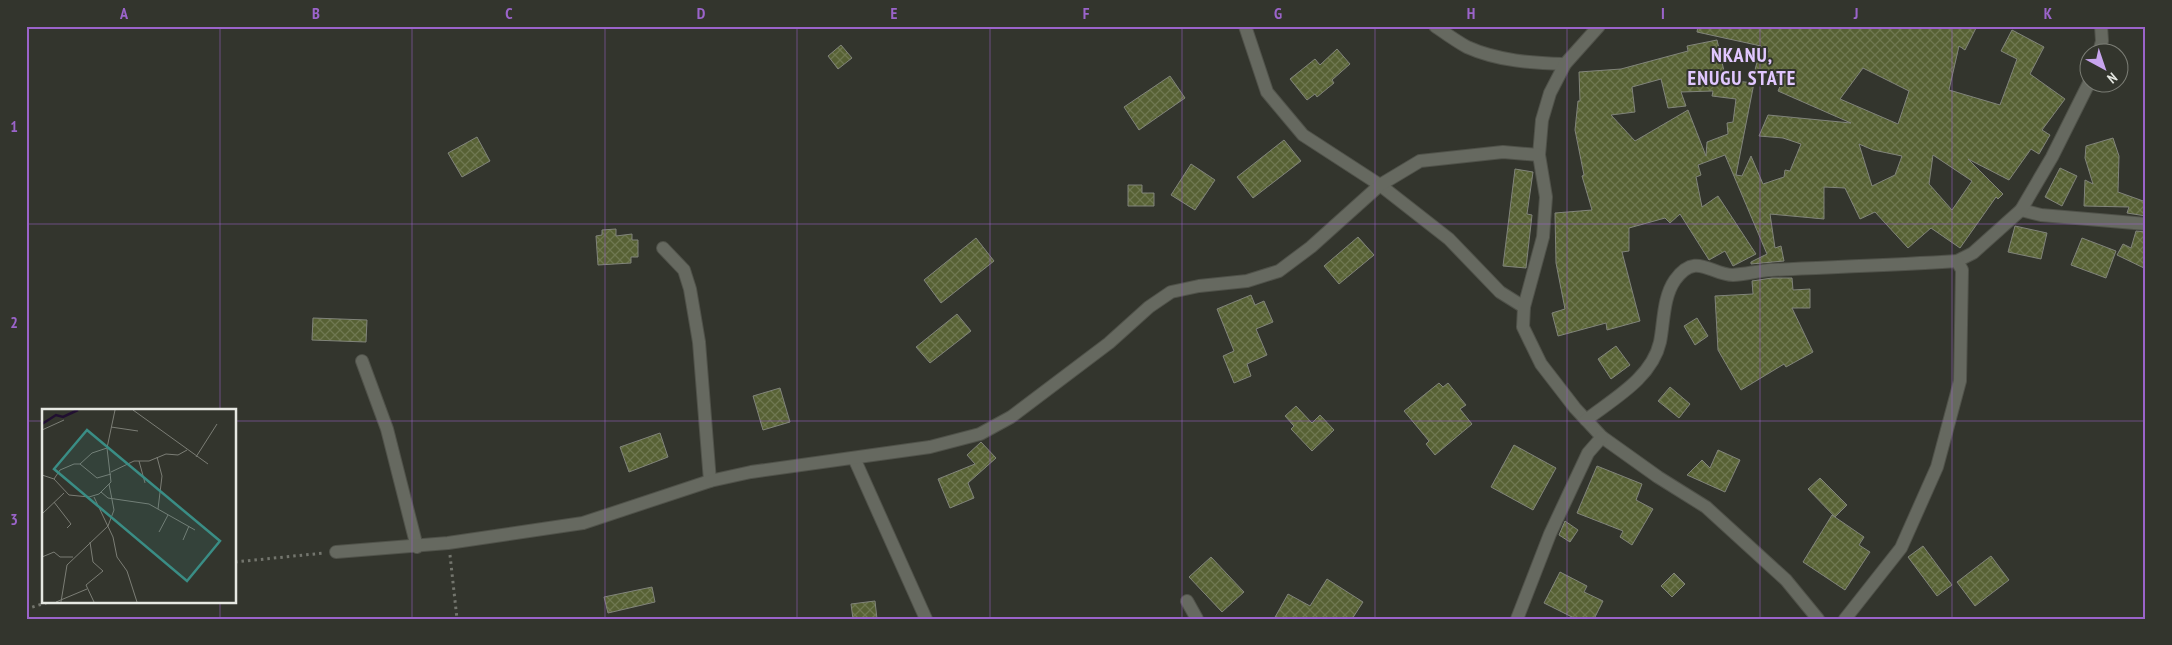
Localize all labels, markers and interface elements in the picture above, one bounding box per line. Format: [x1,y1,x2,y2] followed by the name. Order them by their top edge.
[119,3,129,23] text: A
[312,3,320,23] text: B
[505,3,513,23] text: C
[697,3,706,23] text: D
[891,3,898,23] text: E
[1083,3,1090,23] text: F
[1274,3,1282,23] text: G
[1467,3,1475,23] text: H
[1661,3,1665,23] text: I
[1853,3,1858,23] text: J
[2044,3,2053,23] text: K
[1688,42,1796,91] district label: NKANU, ENUGU STATE
[2080,42,2130,92] north arrow
[2104,69,2121,87] text: N
[10,116,18,136] text: 1
[10,312,18,332] text: 2
[42,409,236,602] inset map
[10,509,18,529] text: 3

